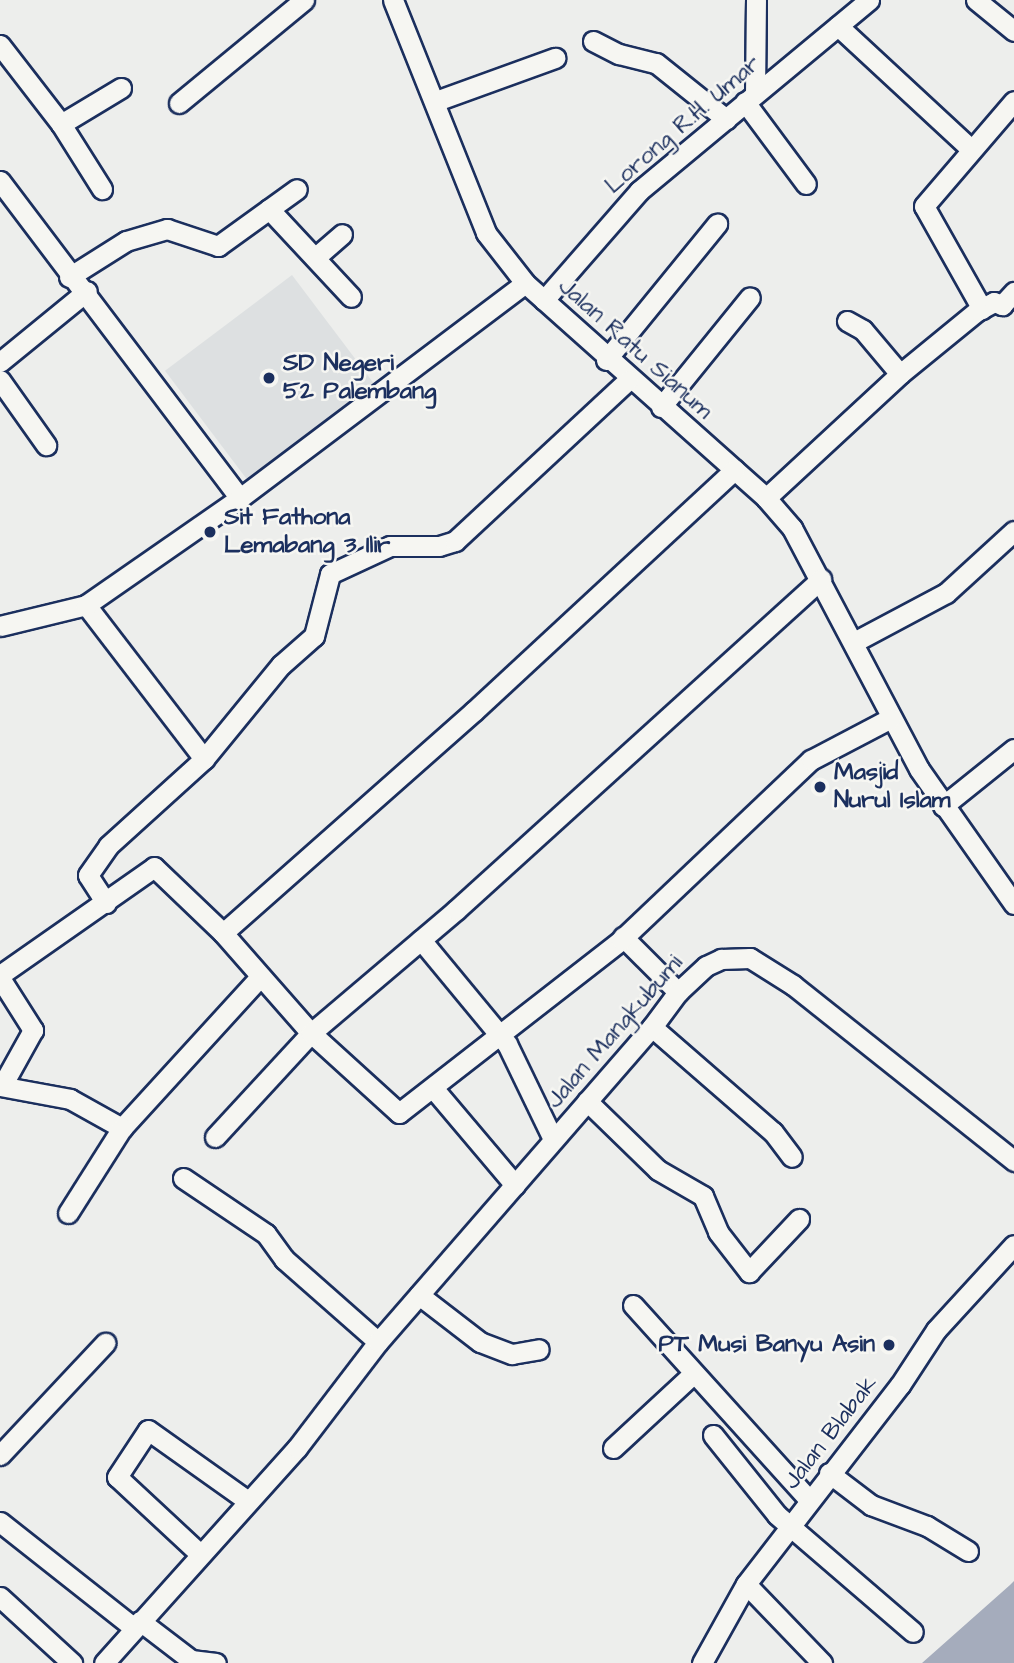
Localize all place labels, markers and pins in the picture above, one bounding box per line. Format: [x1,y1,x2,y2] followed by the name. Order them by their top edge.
[283,350,436,406] place label: SD Negeri 52 Palembang
[261,370,277,386] marker: SD Negeri 52 Palembang
[224,504,390,560] place label: Sit Fathona Lemabang 3 Ilir
[202,524,218,540] marker: Sit Fathona Lemabang 3 Ilir
[834,759,950,815] place label: Masjid Nurul Islam
[812,779,828,795] marker: Masjid Nurul Islam
[659,1331,875,1359] place label: PT Musi Banyu Asin
[881,1337,897,1353] marker: PT Musi Banyu Asin

